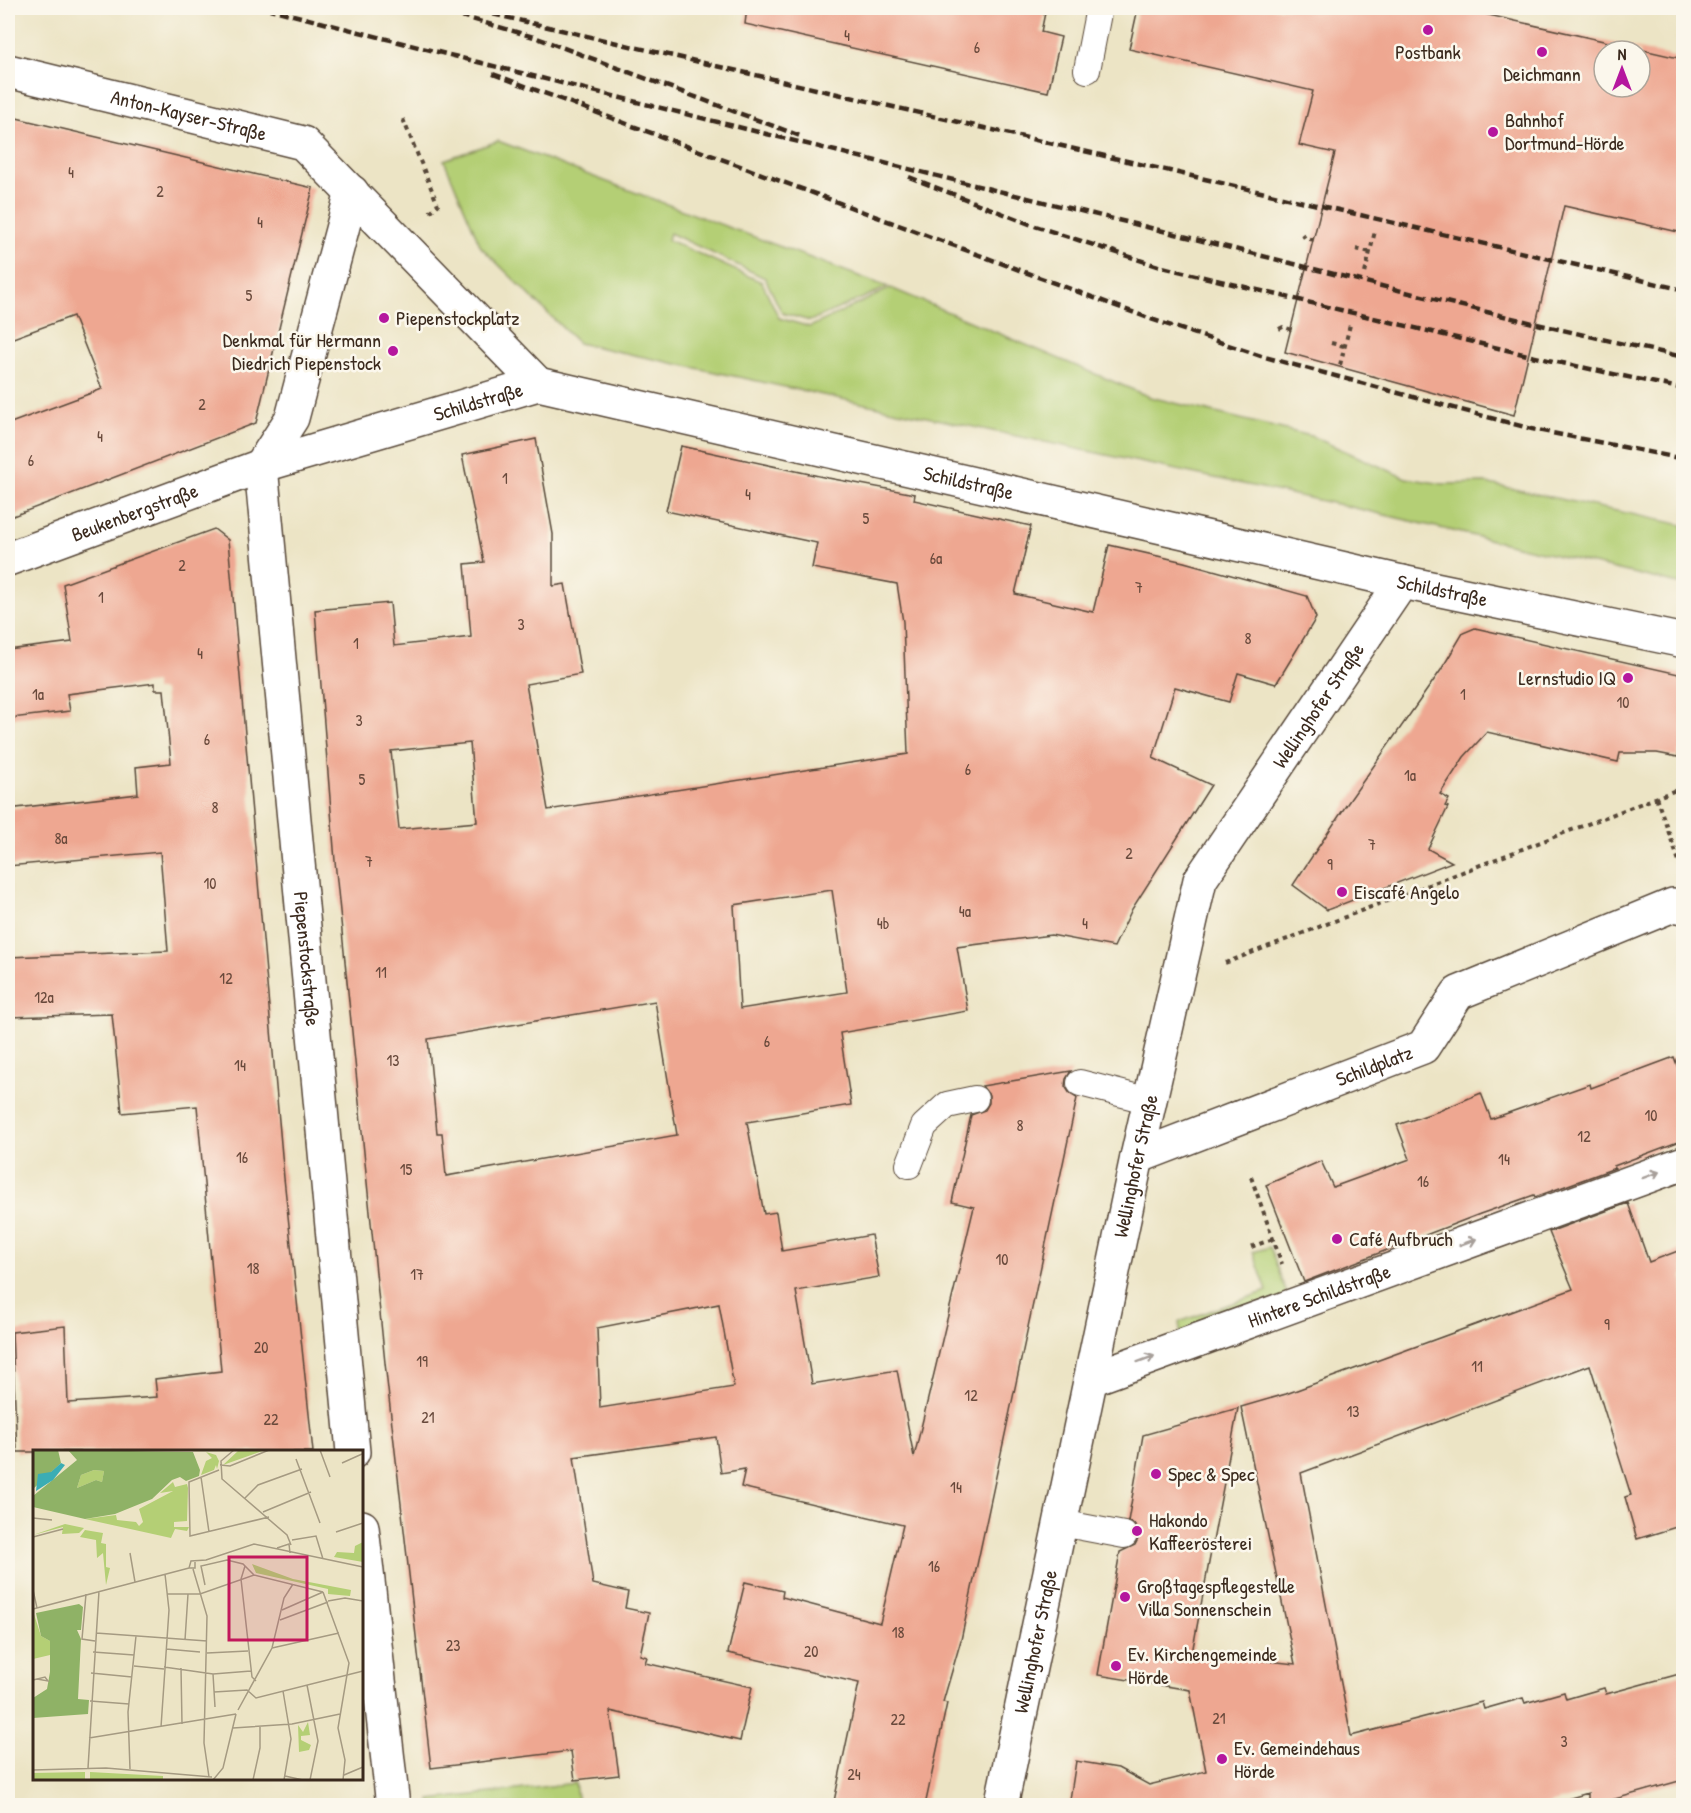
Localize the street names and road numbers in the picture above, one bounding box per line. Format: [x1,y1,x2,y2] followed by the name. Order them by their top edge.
[108,83,269,147] street label: Anton-Kayser-Straße
[430,375,526,427] street label: Schildstraße
[921,459,1016,506] street label: Schildstraße
[67,476,202,548] street label: Beukenbergstraße
[1395,567,1490,613] street label: Schildstraße
[1266,637,1370,773] street label: Wellinghofer Straße
[288,890,327,1027] street label: Piepenstockstraße
[1332,1038,1417,1092] street label: Schildplatz
[1107,1092,1164,1240] street label: Wellinghofer Straße
[1244,1257,1394,1334] street label: Hintere Schildstraße
[1007,1567,1063,1715] street label: Wellinghofer Straße

